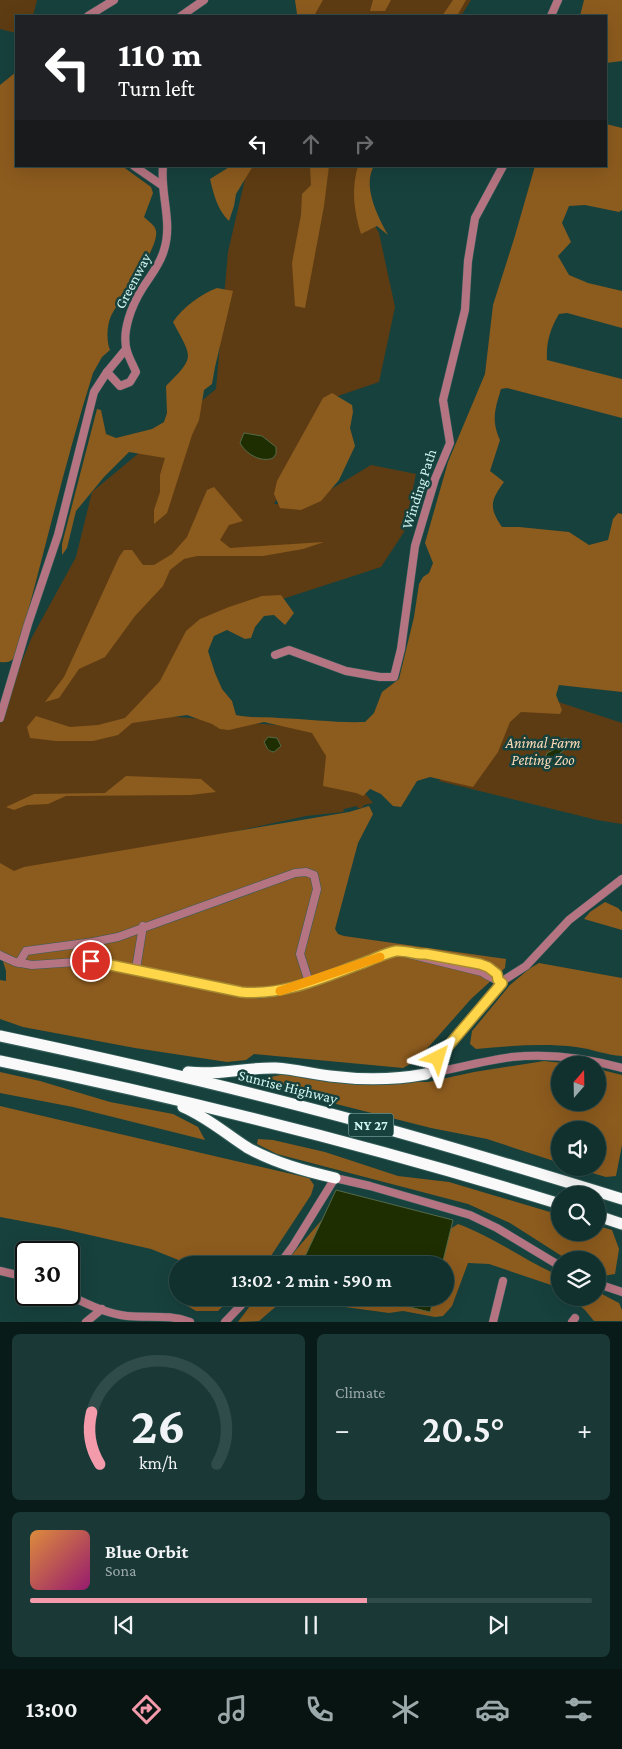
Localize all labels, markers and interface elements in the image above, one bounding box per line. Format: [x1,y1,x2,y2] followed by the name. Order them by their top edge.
[35,35,100,100] icon: left
[118,35,202,74] text: 110 m
[118,76,195,101] text: Turn left
[244,130,272,158] icon: left
[297,130,325,158] icon: ahead
[350,130,378,158] icon: right
[112,250,155,312] street label: Greenway
[399,447,440,531] street label: Winding Path
[505,735,580,769] park label: Animal Farm Petting Zoo
[70,940,112,982] pin
[77,947,105,975] icon: arrive
[411,1031,463,1083] position arrow
[551,1056,606,1111] north arrow
[551,1056,606,1306] map controls
[237,1067,339,1108] street label: Sunrise Highway
[348,1114,394,1136] road number: NY 27
[551,1121,606,1176] button: sound
[551,1186,606,1241] button: search
[15,1241,80,1306] speed limit sign: 30
[551,1251,606,1306] button: layers
[231,1270,392,1291] text: 13:02 · 2 min · 590 m
[335,1384,385,1401] text: Climate
[131,1396,186,1454] text: 26
[422,1408,505,1450] text: 20.5°
[335,1414,350,1445] text: −
[577,1414,592,1445] text: +
[139,1453,178,1473] text: km/h
[105,1541,188,1562] text: Blue Orbit
[105,1562,136,1579] text: Sona
[110,1611,138,1639] icon: previous
[297,1611,325,1639] icon: pause
[484,1611,512,1639] icon: next
[129,1692,164,1727] icon: directions
[215,1692,250,1727] icon: music
[302,1692,337,1727] icon: phone
[388,1692,423,1727] icon: climate
[475,1692,510,1727] icon: car
[561,1692,596,1727] icon: filters
[26,1697,78,1722] text: 13:00

